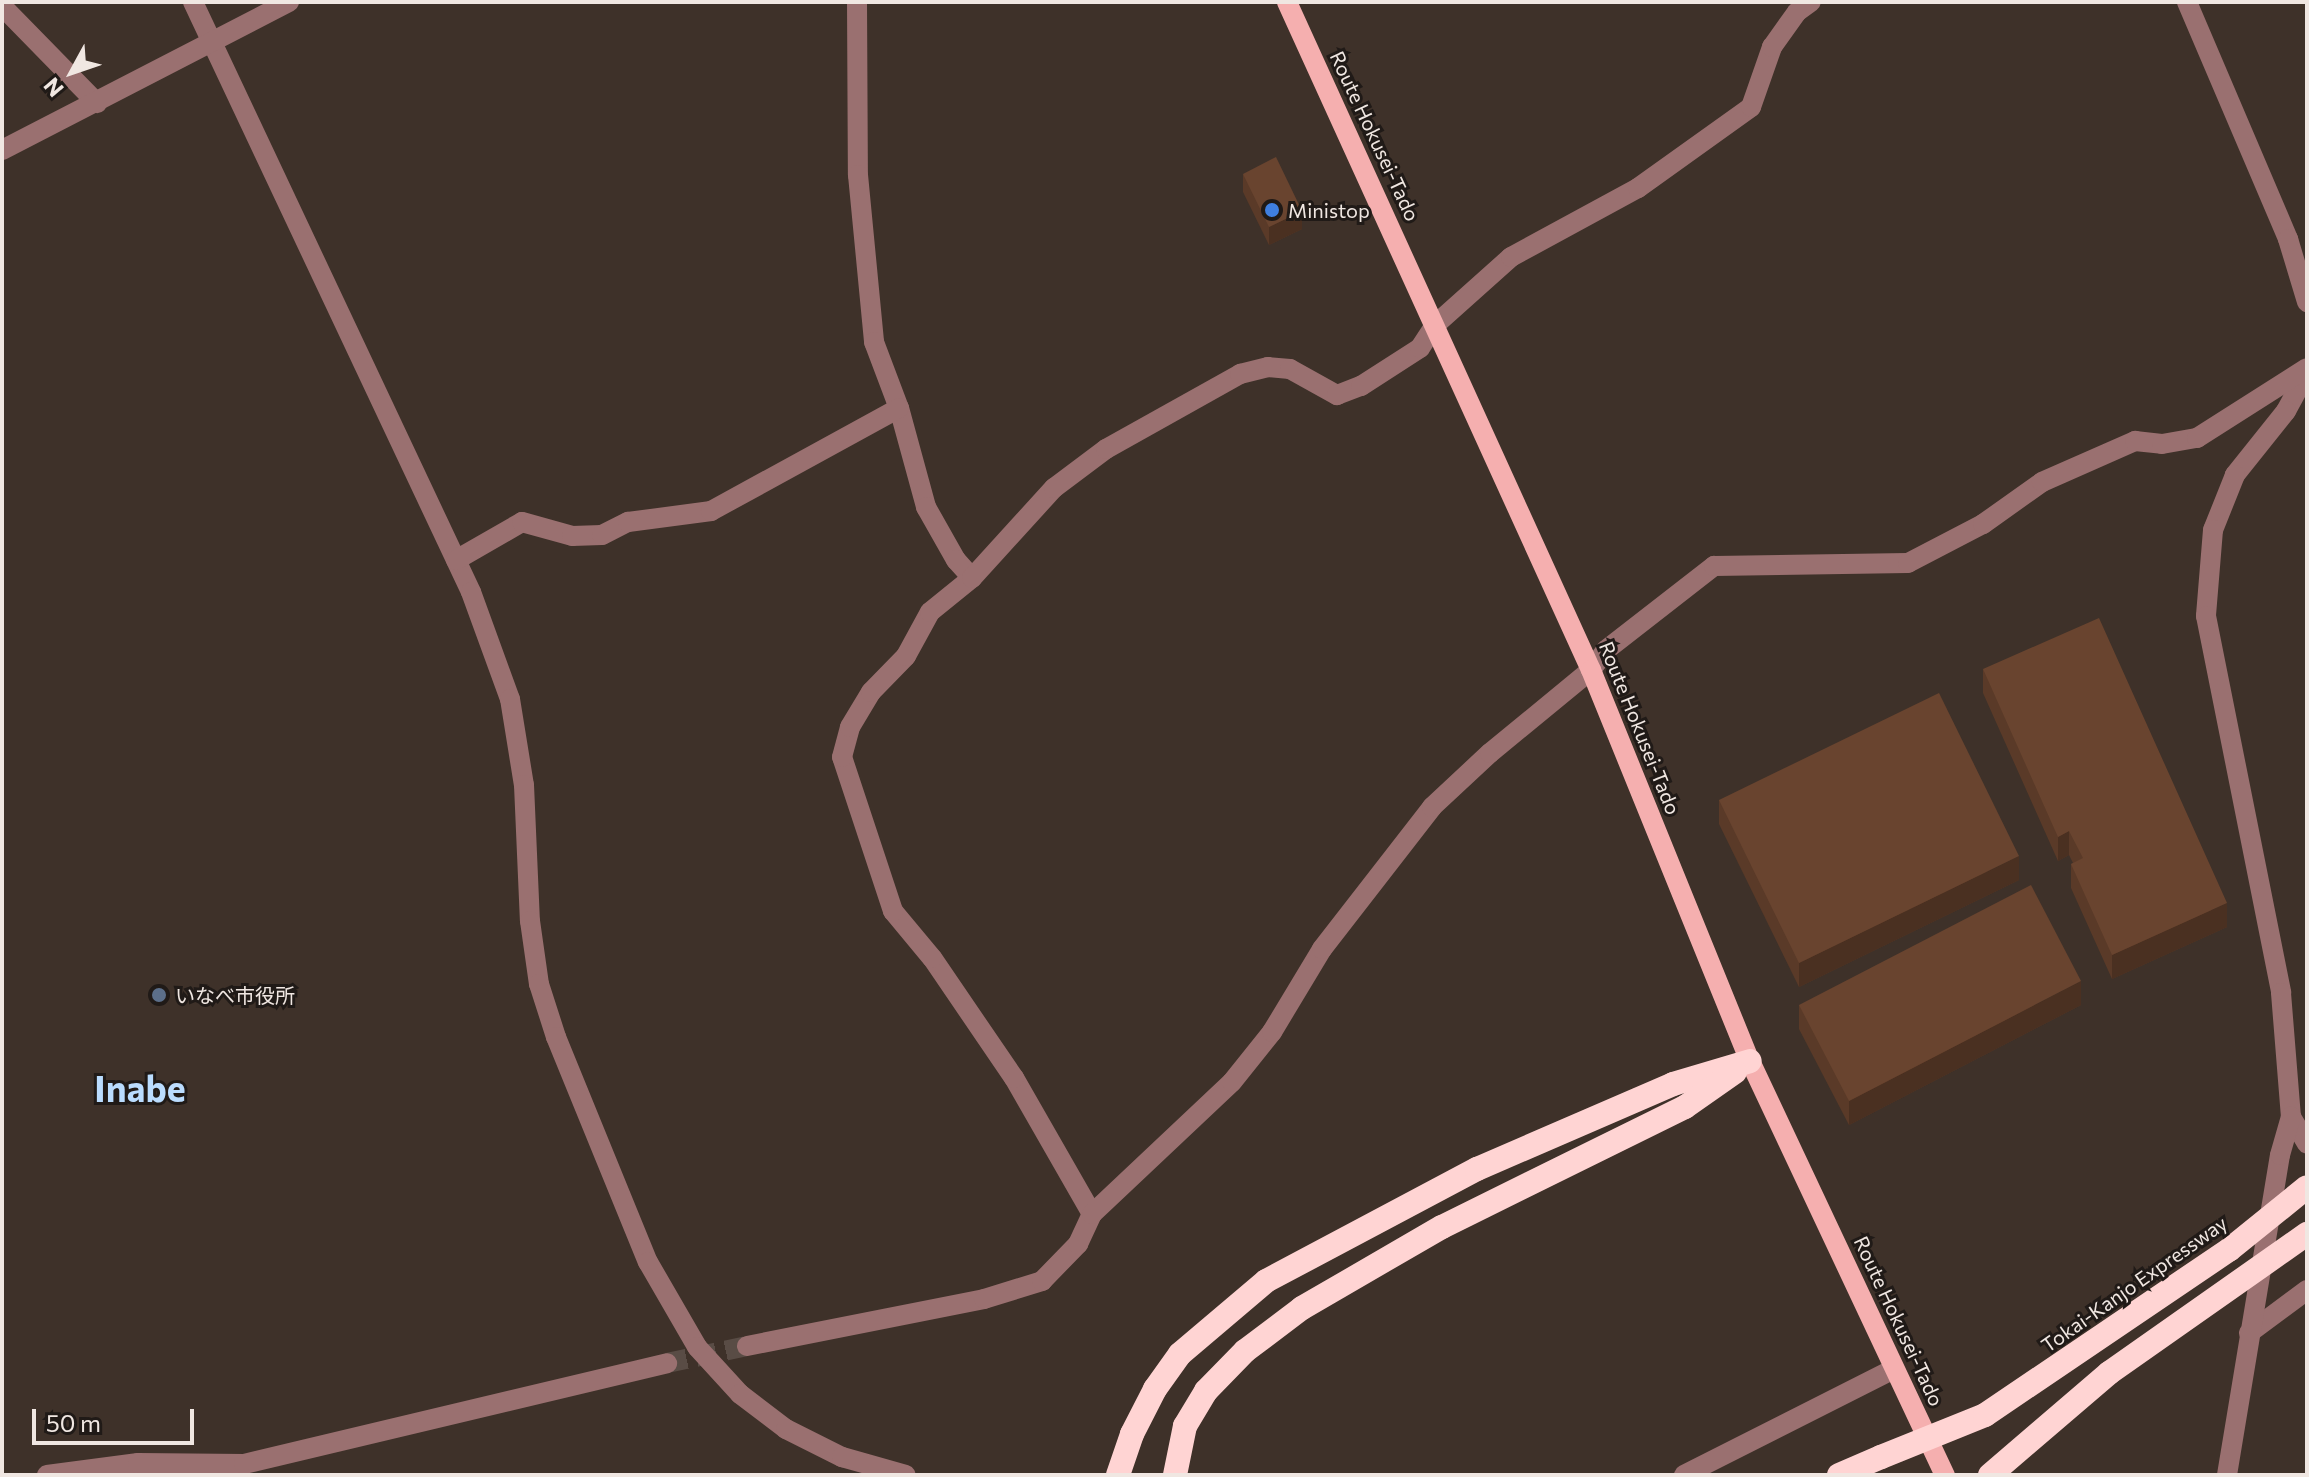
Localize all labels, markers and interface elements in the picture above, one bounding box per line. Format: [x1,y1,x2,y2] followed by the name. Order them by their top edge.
[32,32,112,112] north arrow
[1325,47,1425,225] street label: Route Hokusei-Tado
[38,73,69,103] text: N
[1288,198,1370,222] place label: Ministop
[1263,201,1281,219] marker: Ministop
[1594,638,1686,818] street label: Route Hokusei-Tado
[175,983,295,1007] place label: いなべ市役所
[150,986,168,1004] marker: いなべ市役所
[94,1066,186,1110] district label: Inabe
[2037,1211,2231,1357] street label: Tokai-Kanjo Expressway
[1849,1232,1949,1410] street label: Route Hokusei-Tado
[36,1393,198,1443] scale bar
[46,1408,101,1437] text: 50 m

